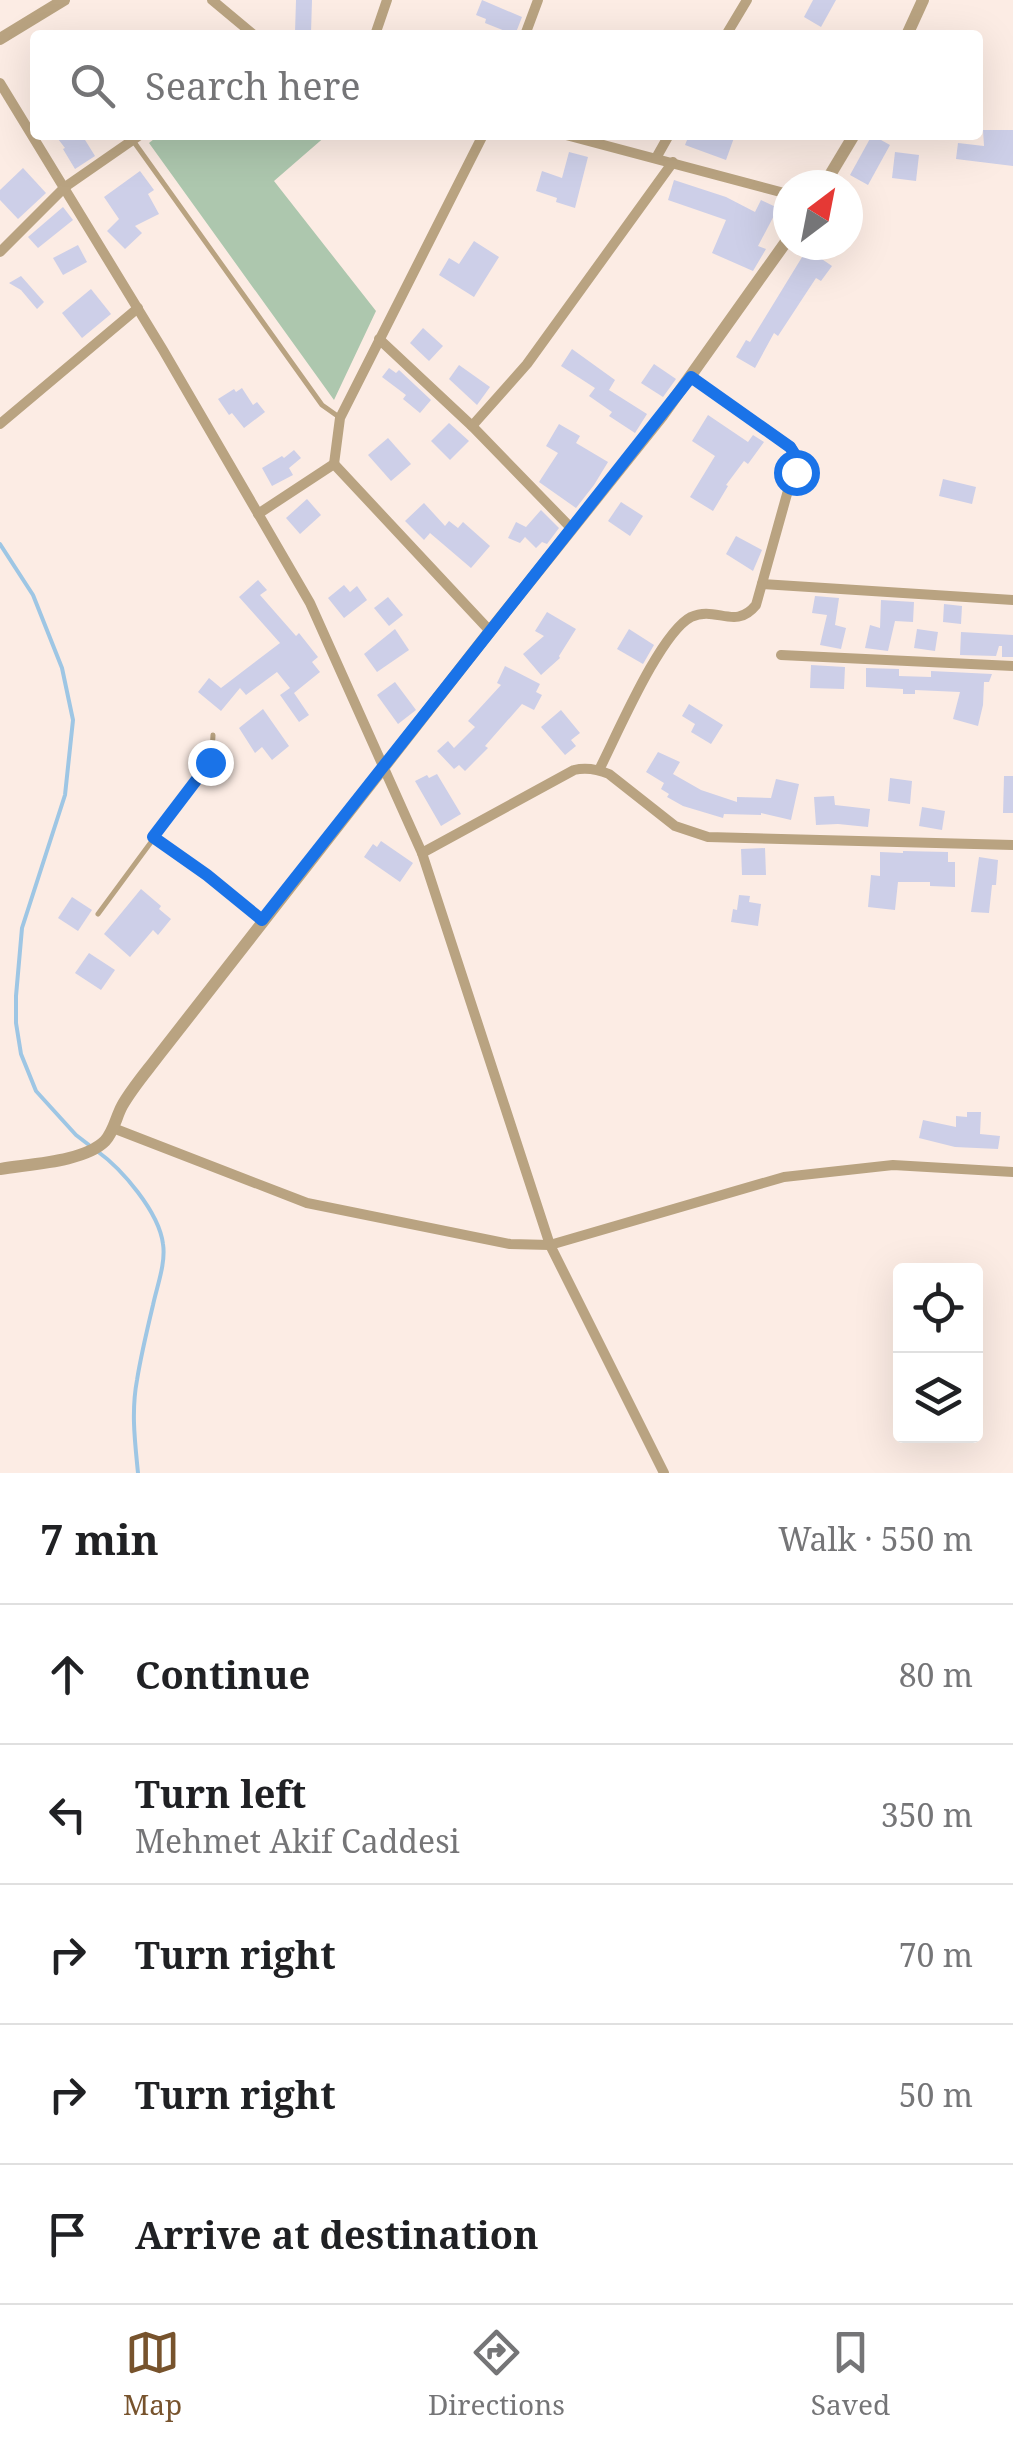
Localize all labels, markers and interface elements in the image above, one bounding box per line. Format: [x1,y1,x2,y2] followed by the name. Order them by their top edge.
[30,30,983,140] search box
[65,58,120,113] icon: search
[145,59,361,111] text: Search here
[773,170,863,260] north arrow
[774,450,820,496] route start
[188,740,234,786] route end
[893,1263,983,1443] map controls
[893,1263,983,1353] button: locate
[893,1353,983,1443] button: layers
[40,1510,159,1567] text: 7 min
[778,1517,973,1560] text: Walk · 550 m
[40,1647,95,1702] icon: ahead
[135,1648,310,1700] text: Continue
[899,1653,973,1696] text: 80 m
[135,1767,306,1819] text: Turn left
[40,1787,95,1842] icon: left
[881,1793,973,1836] text: 350 m
[135,1819,460,1862] text: Mehmet Akif Caddesi
[40,1927,95,1982] icon: right
[135,1928,336,1980] text: Turn right
[899,1933,973,1976] text: 70 m
[40,2067,95,2122] icon: right
[135,2068,336,2120] text: Turn right
[899,2073,973,2116] text: 50 m
[40,2207,95,2262] icon: arrive
[135,2208,539,2260] text: Arrive at destination
[123,2325,182,2423] tab: Map
[428,2325,565,2423] tab: Directions
[811,2325,890,2423] tab: Saved

